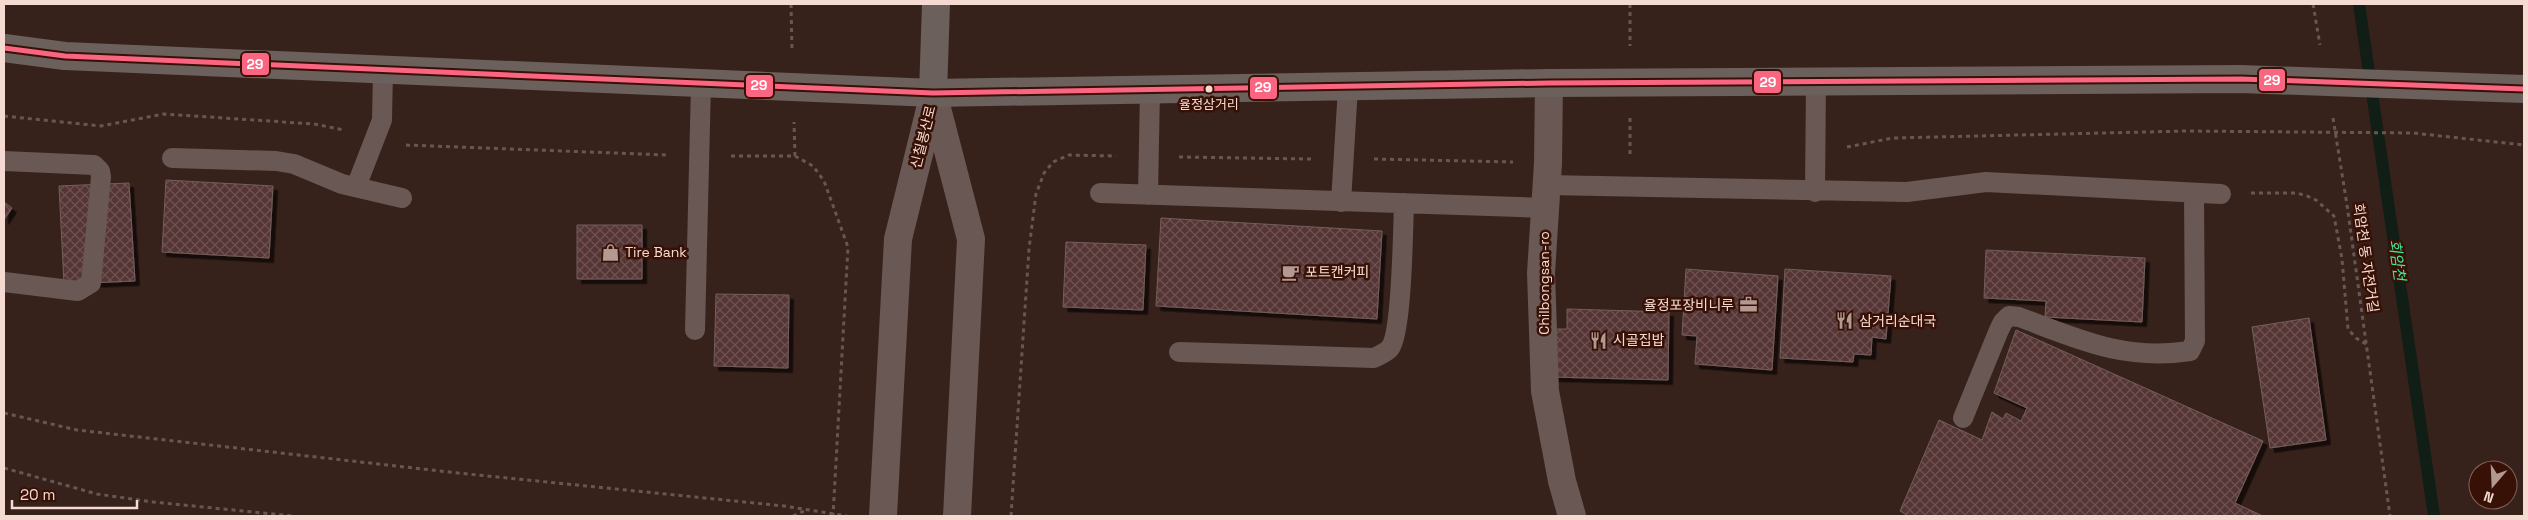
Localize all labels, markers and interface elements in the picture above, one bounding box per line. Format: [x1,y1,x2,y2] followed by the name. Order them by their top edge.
[241,52,270,76] line badge: 29
[247,55,263,73] text: 29
[2258,68,2286,92] line badge: 29
[1753,70,1782,94] line badge: 29
[2264,71,2280,89] text: 29
[1760,73,1776,91] text: 29
[745,74,774,98] line badge: 29
[751,76,767,94] text: 29
[1249,76,1278,100] line badge: 29
[1255,78,1271,96] text: 29
[1204,84,1214,94] marker: 율정삼거리
[1179,96,1239,113] place label: 율정삼거리
[906,103,940,170] street label: 신칠봉산로
[2349,202,2383,314] street label: 회암천 동 자전거길
[1535,231,1553,335] street label: Chilbongsan-ro
[2385,238,2410,284] water label: 회암천
[601,242,621,262] shop icon: Tire Bank
[625,243,687,261] place label: Tire Bank
[1281,262,1301,282] cafe icon: 포트캔커피
[1305,263,1369,281] place label: 포트캔커피
[1738,295,1758,315] office icon: 율정포장비니루
[1644,296,1734,314] place label: 율정포장비니루
[1835,311,1855,331] restaurant icon: 삼거리순대국
[1859,312,1936,330] place label: 삼거리순대국
[1589,330,1609,350] restaurant icon: 시골집밥
[1613,331,1665,349] place label: 시골집밥
[2468,460,2518,510] north arrow
[12,478,138,510] scale bar
[20,485,55,504] text: 20 m
[2481,487,2496,507] text: N

